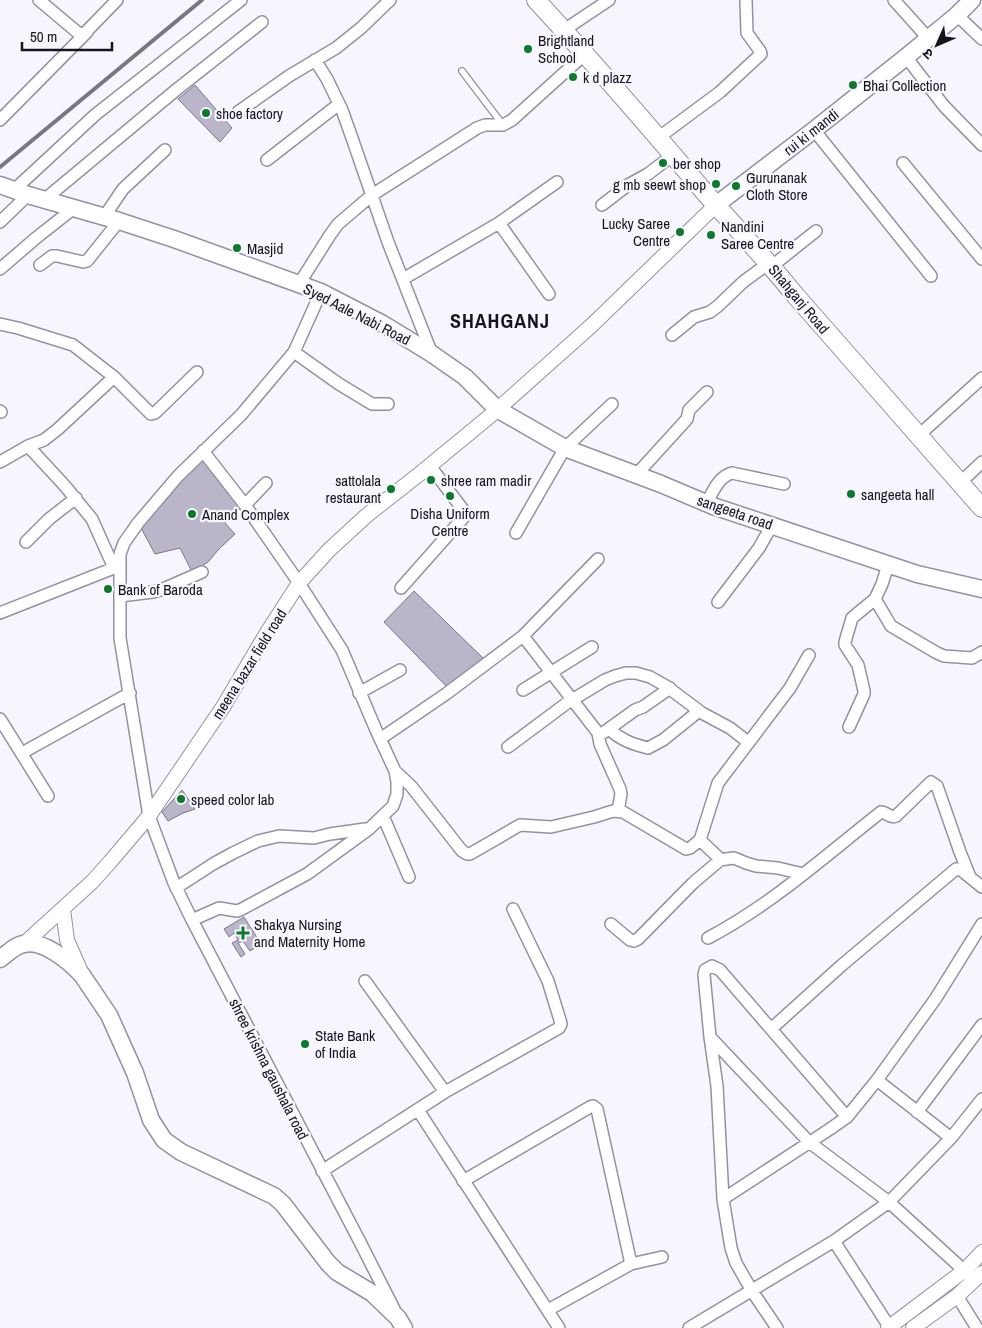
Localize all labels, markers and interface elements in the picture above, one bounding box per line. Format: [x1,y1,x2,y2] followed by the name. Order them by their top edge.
[22,20,112,52] scale bar
[912,20,962,70] north arrow
[30,26,57,47] text: 50 m
[538,30,594,68] place label: Brightland School
[522,43,534,55] marker: Brightland School
[918,44,937,63] text: उ
[583,67,632,88] place label: k d plazz
[567,71,579,83] marker: k d plazz
[863,75,946,96] place label: Bhai Collection
[847,79,859,91] marker: Bhai Collection
[216,103,284,124] place label: shoe factory
[779,104,843,160] street label: rui ki mandi
[200,107,212,119] marker: shoe factory
[673,153,721,174] place label: ber shop
[657,157,669,169] marker: ber shop
[746,167,808,205] place label: Gurunanak Cloth Store
[613,174,706,195] place label: g mb seewt shop
[710,178,722,190] marker: g mb seewt shop
[730,180,742,192] marker: Gurunanak Cloth Store
[602,213,670,251] place label: Lucky Saree Centre
[721,216,794,254] place label: Nandini Saree Centre
[674,226,686,238] marker: Lucky Saree Centre
[705,229,717,241] marker: Nandini Saree Centre
[247,238,283,259] place label: Masjid
[231,242,243,254] marker: Masjid
[764,260,834,338] street label: Shahganj Road
[300,278,414,350] street label: Syed Aale Nabi Road
[450,307,550,334] district label: SHAHGANJ
[326,470,382,508] place label: sattolala restaurant
[441,470,531,491] place label: shree ram madir
[425,474,437,486] marker: shree ram madir
[385,483,397,495] marker: sattolala restaurant
[861,484,934,505] place label: sangeeta hall
[845,488,857,500] marker: sangeeta hall
[694,489,776,535] street label: sangeeta road
[444,490,456,502] marker: Disha Uniform Centre
[410,503,490,541] place label: Disha Uniform Centre
[201,504,290,525] place label: Anand Complex
[186,508,198,520] marker: Anand Complex
[118,579,203,600] place label: Bank of Baroda
[102,583,114,595] marker: Bank of Baroda
[207,605,291,723] street label: meena bazar field road
[191,789,275,810] place label: speed color lab
[175,793,187,805] marker: speed color lab
[254,914,366,952] place label: Shakya Nursing and Maternity Home
[236,926,250,940] marker: Shakya Nursing and Maternity Home
[224,995,314,1143] street label: shree krishna gaushala road
[315,1025,376,1063] place label: State Bank of India
[299,1038,311,1050] marker: State Bank of India

